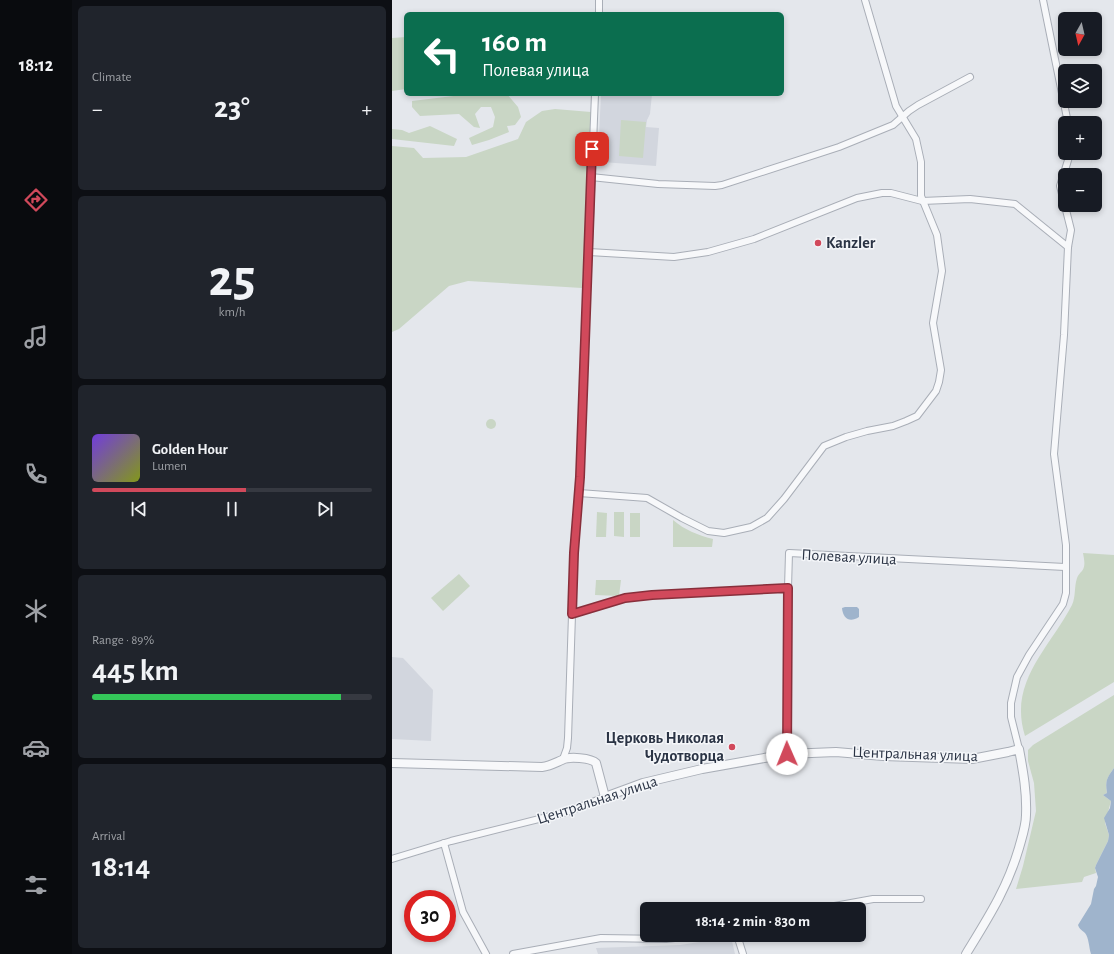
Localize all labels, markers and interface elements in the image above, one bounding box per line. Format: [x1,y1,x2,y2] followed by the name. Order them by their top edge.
[1058,12,1102,56] north arrow
[1058,12,1102,212] map controls
[416,28,468,80] icon: left
[482,29,547,57] text: 160 m
[19,57,53,75] text: 18:12
[482,62,589,80] text: Полевая улица
[1058,64,1102,108] button: layers
[92,71,131,84] text: Climate
[214,93,250,123] text: 23°
[92,98,103,120] text: −
[361,98,372,120] text: +
[1058,116,1102,160] button: +
[575,132,609,166] pin
[581,138,603,160] icon: arrive
[1058,168,1102,212] button: −
[22,186,50,214] icon: directions
[826,235,876,251] place label: Kanzler
[813,238,823,248] marker: Kanzler
[209,253,255,305] text: 25
[219,306,245,319] text: km/h
[22,323,50,351] icon: music
[152,442,228,457] text: Golden Hour
[22,460,50,488] icon: phone
[152,460,187,473] text: Lumen
[128,498,150,520] icon: previous
[221,498,243,520] icon: pause
[314,498,336,520] icon: next
[801,547,897,568] street label: Полевая улица
[22,597,50,625] icon: climate
[92,634,154,647] text: Range · 89%
[92,656,179,686] text: 445 km
[605,730,724,765] place label: Церковь Николая Чудотворца
[766,733,808,775] position arrow
[22,734,50,762] icon: car
[727,742,737,752] marker: Церковь Николая Чудотворца
[852,744,978,765] street label: Центральная улица
[535,773,660,828] street label: Центральная улица
[92,830,125,843] text: Arrival
[92,852,150,882] text: 18:14
[22,871,50,899] icon: filters
[404,890,456,942] speed limit sign: 30
[696,914,810,929] text: 18:14 · 2 min · 830 m

